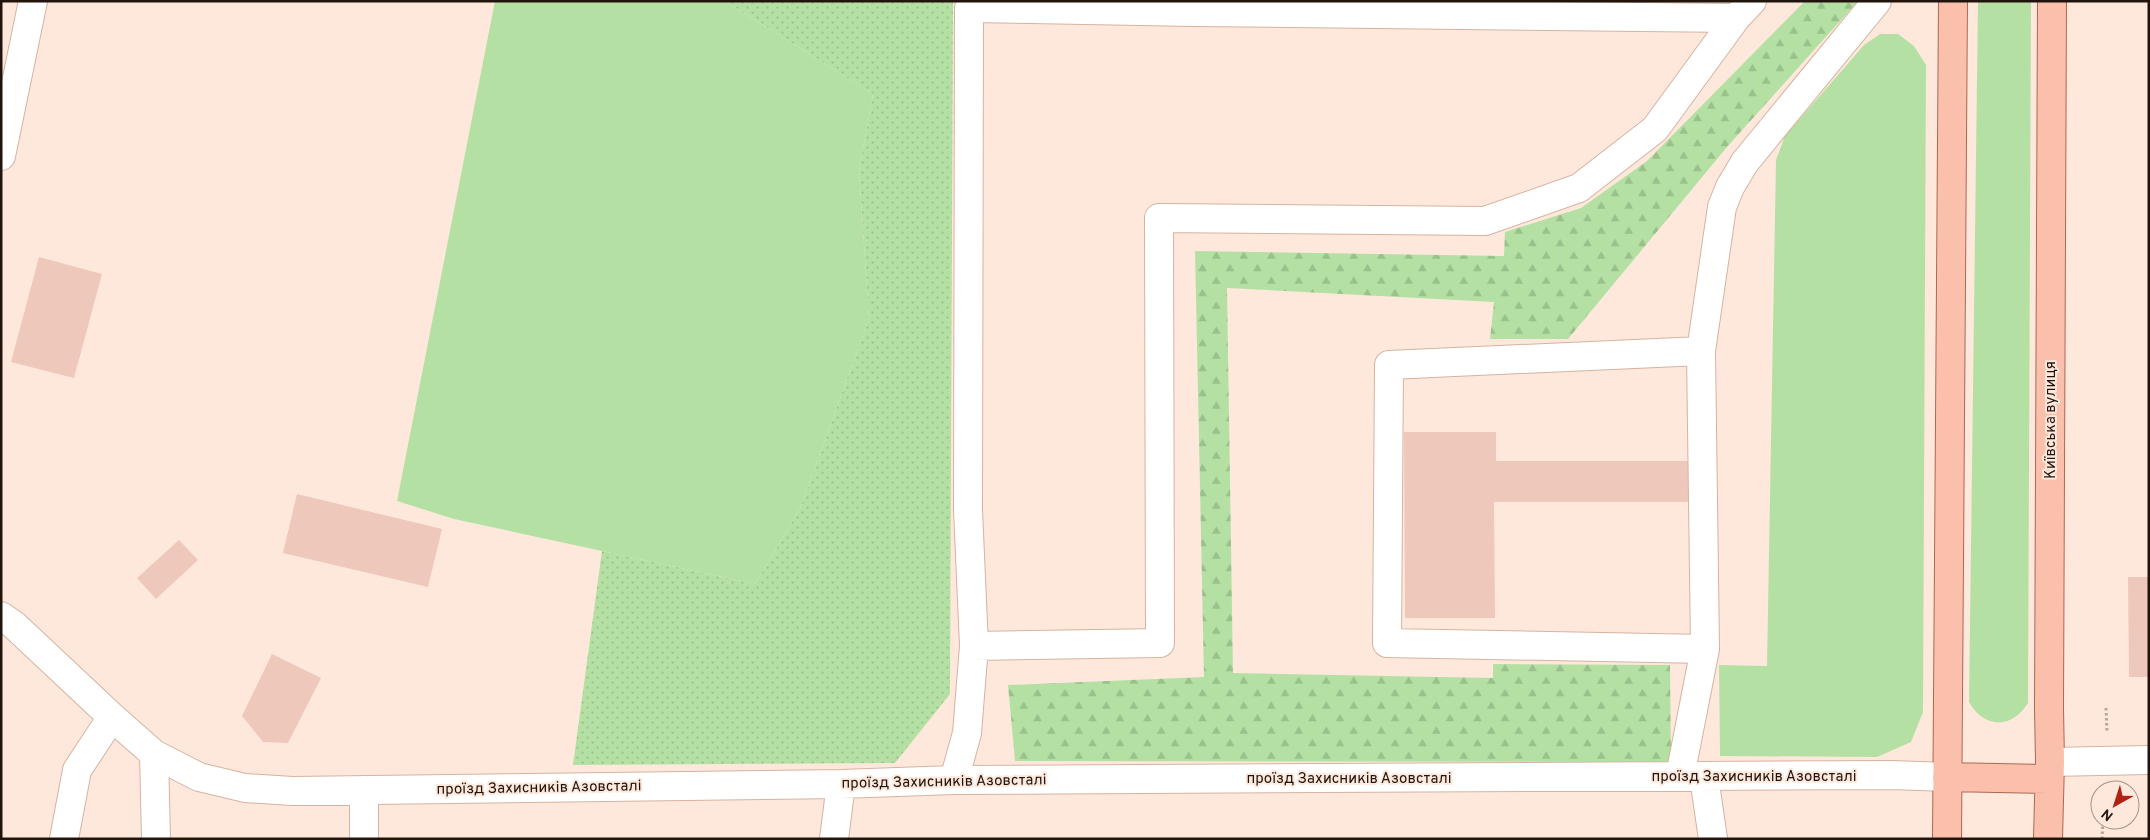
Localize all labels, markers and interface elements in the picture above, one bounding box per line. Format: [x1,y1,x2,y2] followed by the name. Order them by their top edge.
[2042,361,2061,479] street label: Київська вулиця
[1651,768,1857,787] street label: проїзд Захисників Азовсталі
[1246,770,1452,789] street label: проїзд Захисників Азовсталі
[841,771,1047,794] street label: проїзд Захисників Азовсталі
[436,777,642,800] street label: проїзд Захисників Азовсталі
[2090,780,2140,830] north arrow
[2099,804,2117,824] text: N

